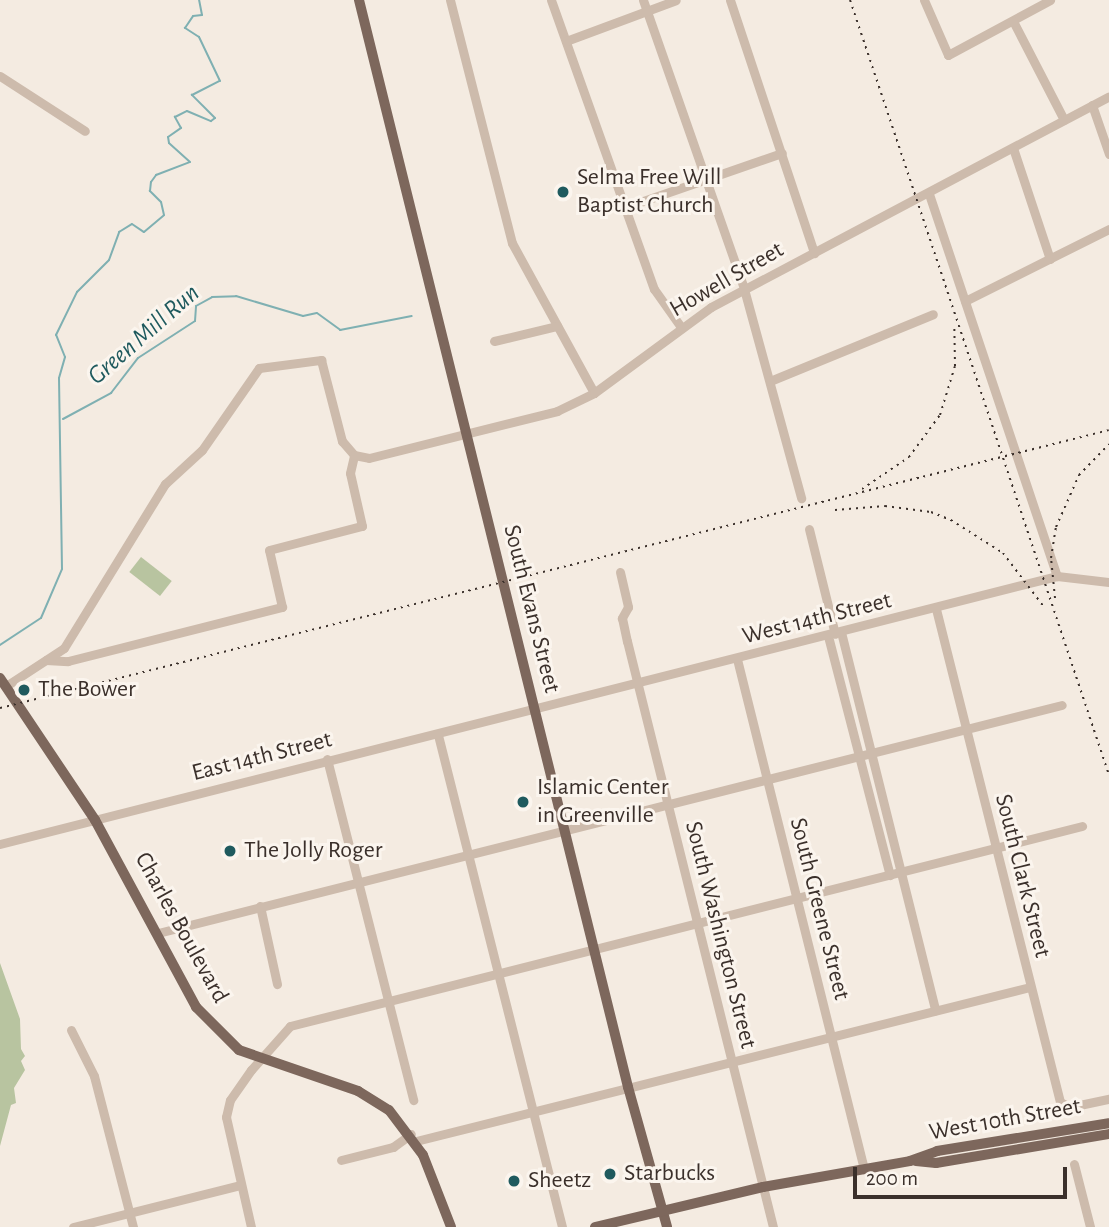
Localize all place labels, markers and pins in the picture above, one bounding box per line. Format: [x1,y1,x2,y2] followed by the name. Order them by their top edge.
[577,164,722,220] place label: Selma Free Will Baptist Church
[555,184,571,200] marker: Selma Free Will Baptist Church
[38,676,136,704] place label: The Bower
[16,682,32,698] marker: The Bower
[537,774,668,830] place label: Islamic Center in Greenville
[515,794,531,810] marker: Islamic Center in Greenville
[244,837,383,865] place label: The Jolly Roger
[222,843,238,859] marker: The Jolly Roger
[624,1160,715,1188] place label: Starbucks
[602,1166,618,1182] marker: Starbucks
[528,1167,591,1195] place label: Sheetz
[506,1173,522,1189] marker: Sheetz

